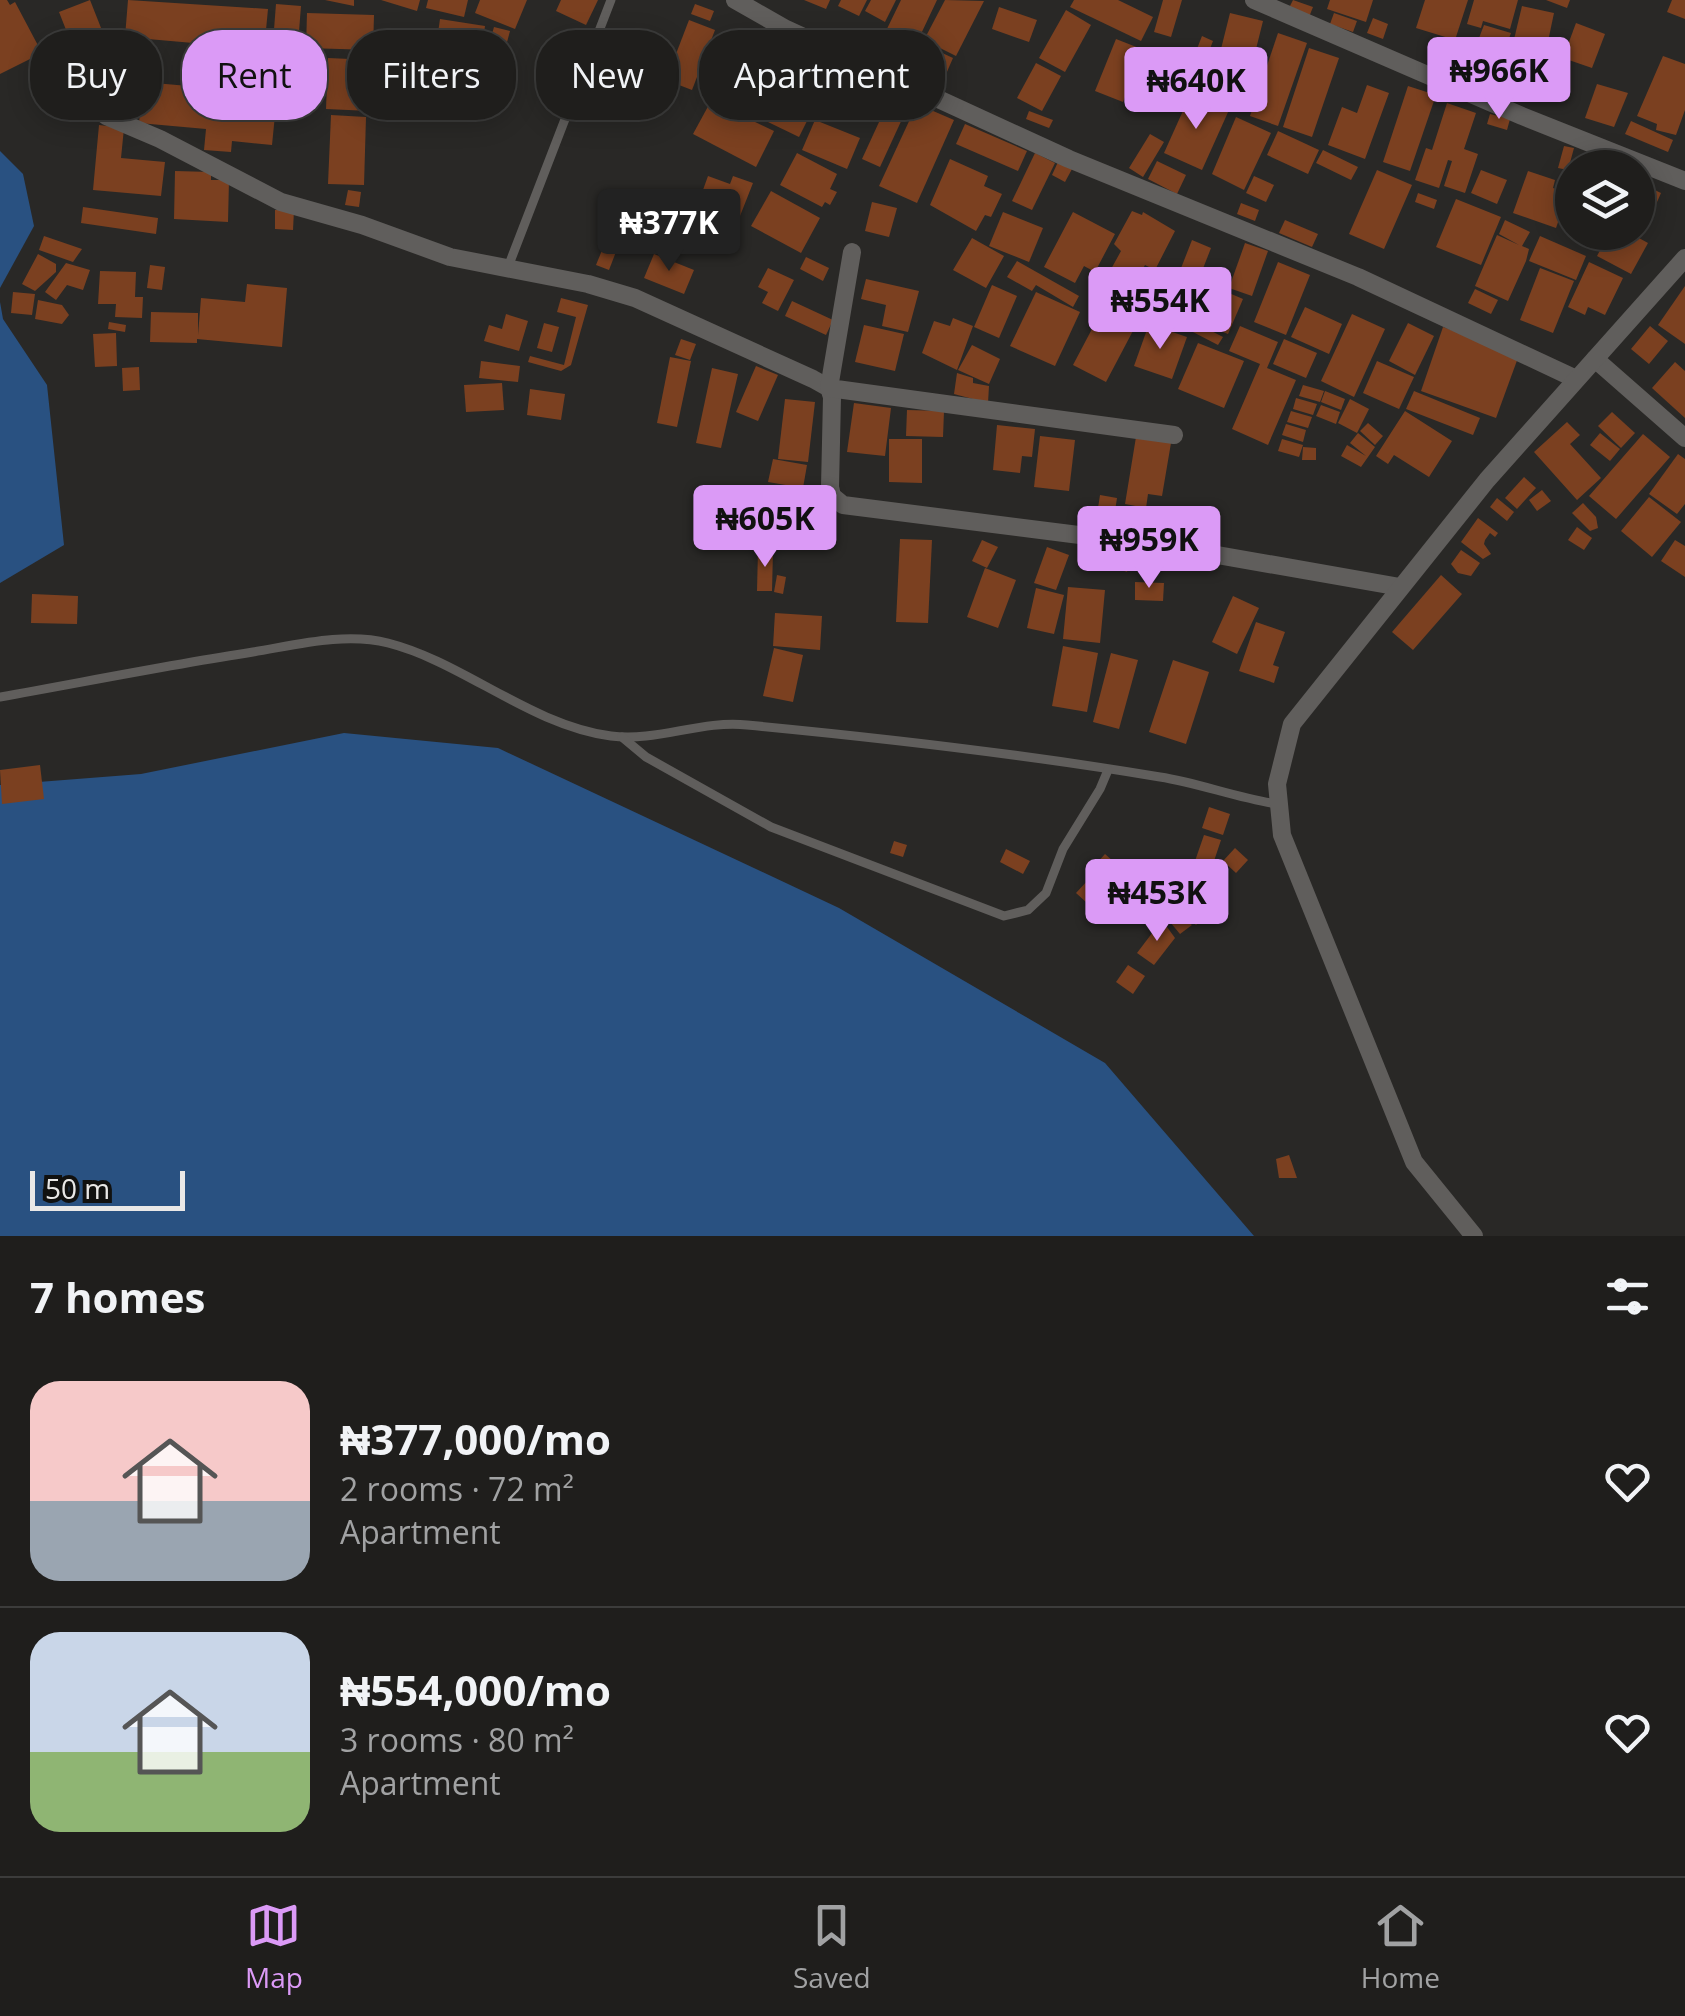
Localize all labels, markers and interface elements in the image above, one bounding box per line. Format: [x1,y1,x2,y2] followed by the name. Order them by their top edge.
[30,30,162,120] chip: Buy
[182,30,327,120] chip: Rent
[347,30,516,120] chip: Filters
[536,30,679,120] chip: New
[699,30,945,120] chip: Apartment
[1429,37,1569,122] pin: ₦966K
[1126,47,1266,132] pin: ₦640K
[1449,48,1549,91] text: ₦966K
[1146,58,1246,101] text: ₦640K
[1555,150,1655,250] map controls
[1555,150,1655,250] button: layers
[599,189,739,274] pin: ₦377K
[619,200,719,243] text: ₦377K
[1090,267,1230,352] pin: ₦554K
[1110,278,1210,321] text: ₦554K
[695,485,835,570] pin: ₦605K
[715,496,815,539] text: ₦605K
[1079,506,1219,591] pin: ₦959K
[1099,517,1199,560] text: ₦959K
[1087,859,1227,944] pin: ₦453K
[1107,870,1207,913] text: ₦453K
[30,1166,185,1210] scale bar
[45,1169,110,1207] text: 50 m
[30,1268,205,1325] text: 7 homes
[1600,1269,1655,1324] icon: filters
[340,1410,611,1467] text: ₦377,000/mo
[110,1421,230,1541] icon: home
[1600,1454,1655,1509] icon: heart
[340,1467,574,1510] text: 2 rooms · 72 m²
[340,1510,501,1553] text: Apartment
[340,1661,611,1718] text: ₦554,000/mo
[110,1672,230,1792] icon: home
[1600,1705,1655,1760] icon: heart
[340,1718,574,1761] text: 3 rooms · 80 m²
[340,1761,501,1804] text: Apartment
[245,1898,303,1996] tab: Map
[793,1898,871,1996] tab: Saved
[1361,1898,1440,1996] tab: Home

